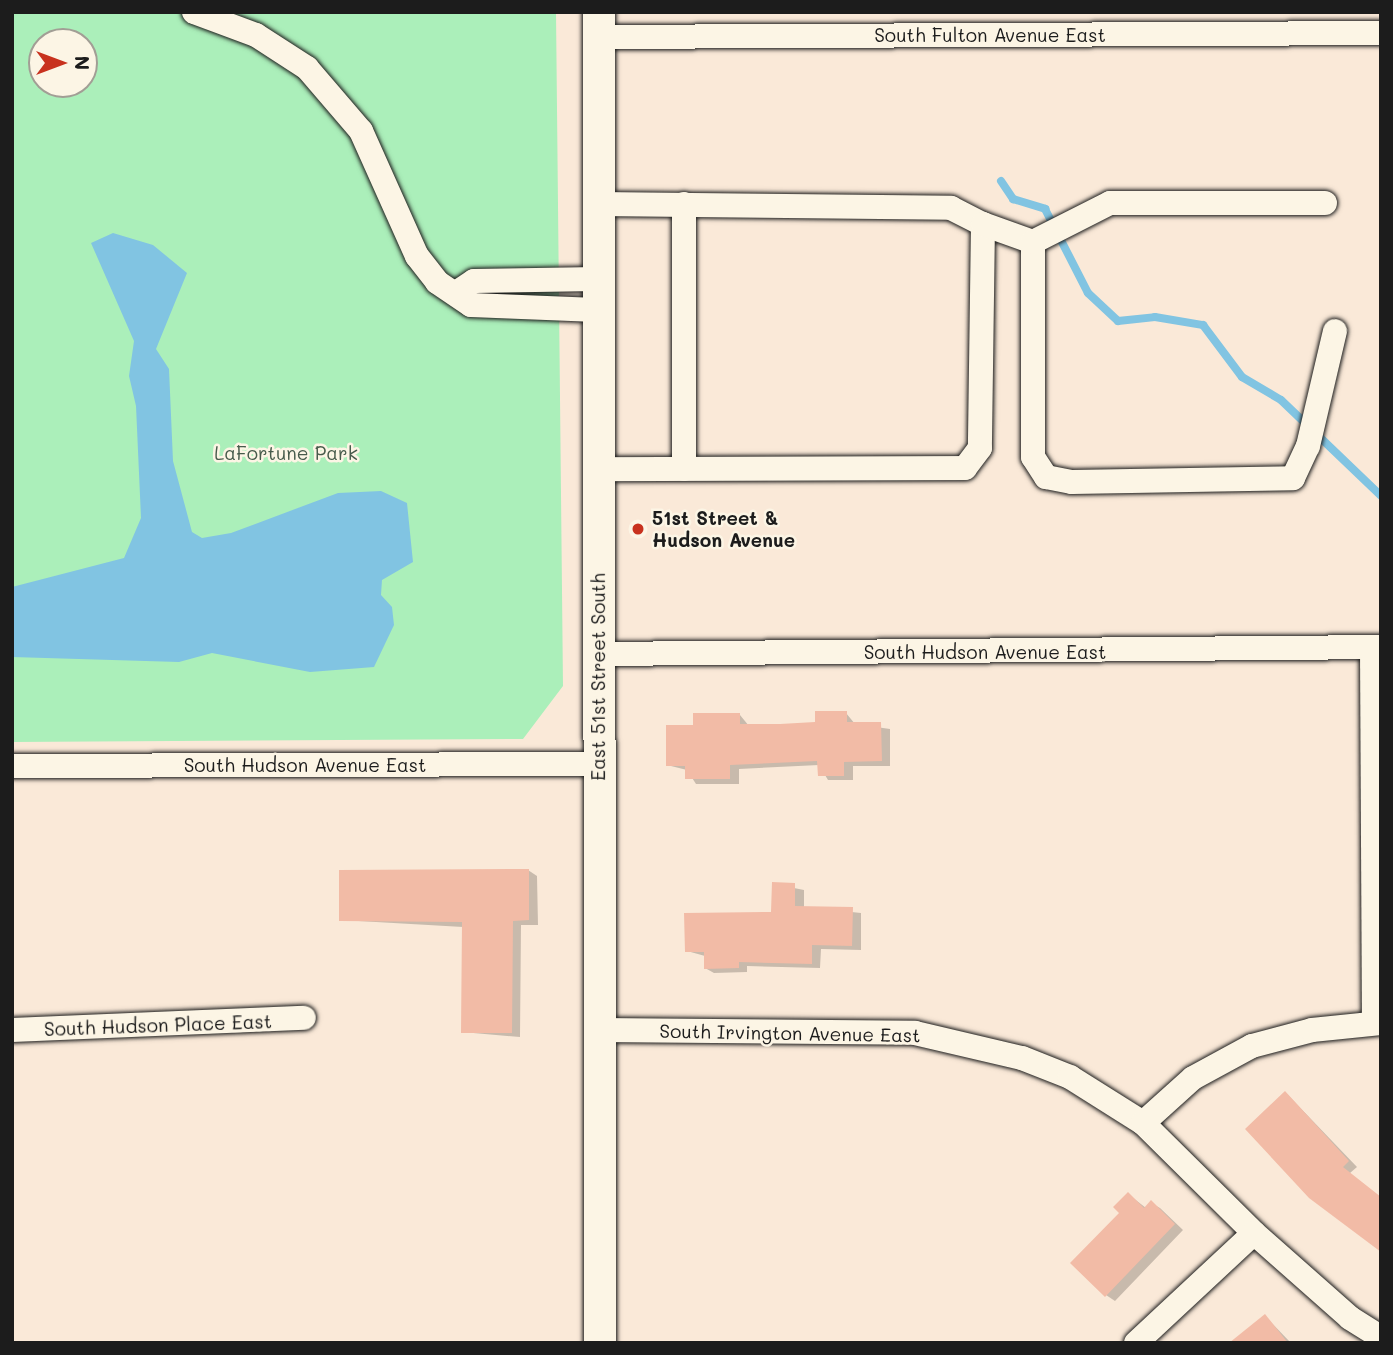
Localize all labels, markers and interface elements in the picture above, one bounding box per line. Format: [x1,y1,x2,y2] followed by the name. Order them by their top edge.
[874,24,1106,46] street label: South Fulton Avenue East
[28,28,98,98] north arrow
[70,56,95,70] text: N
[214,442,358,464] park label: LaFortune Park
[652,507,795,551] place label: 51st Street & Hudson Avenue
[630,521,646,537] marker: 51st Street & Hudson Avenue
[587,573,609,781] street label: East 51st Street South
[864,641,1106,663] street label: South Hudson Avenue East
[184,754,426,776] street label: South Hudson Avenue East
[44,1010,272,1040] street label: South Hudson Place East
[659,1019,921,1047] street label: South Irvington Avenue East

